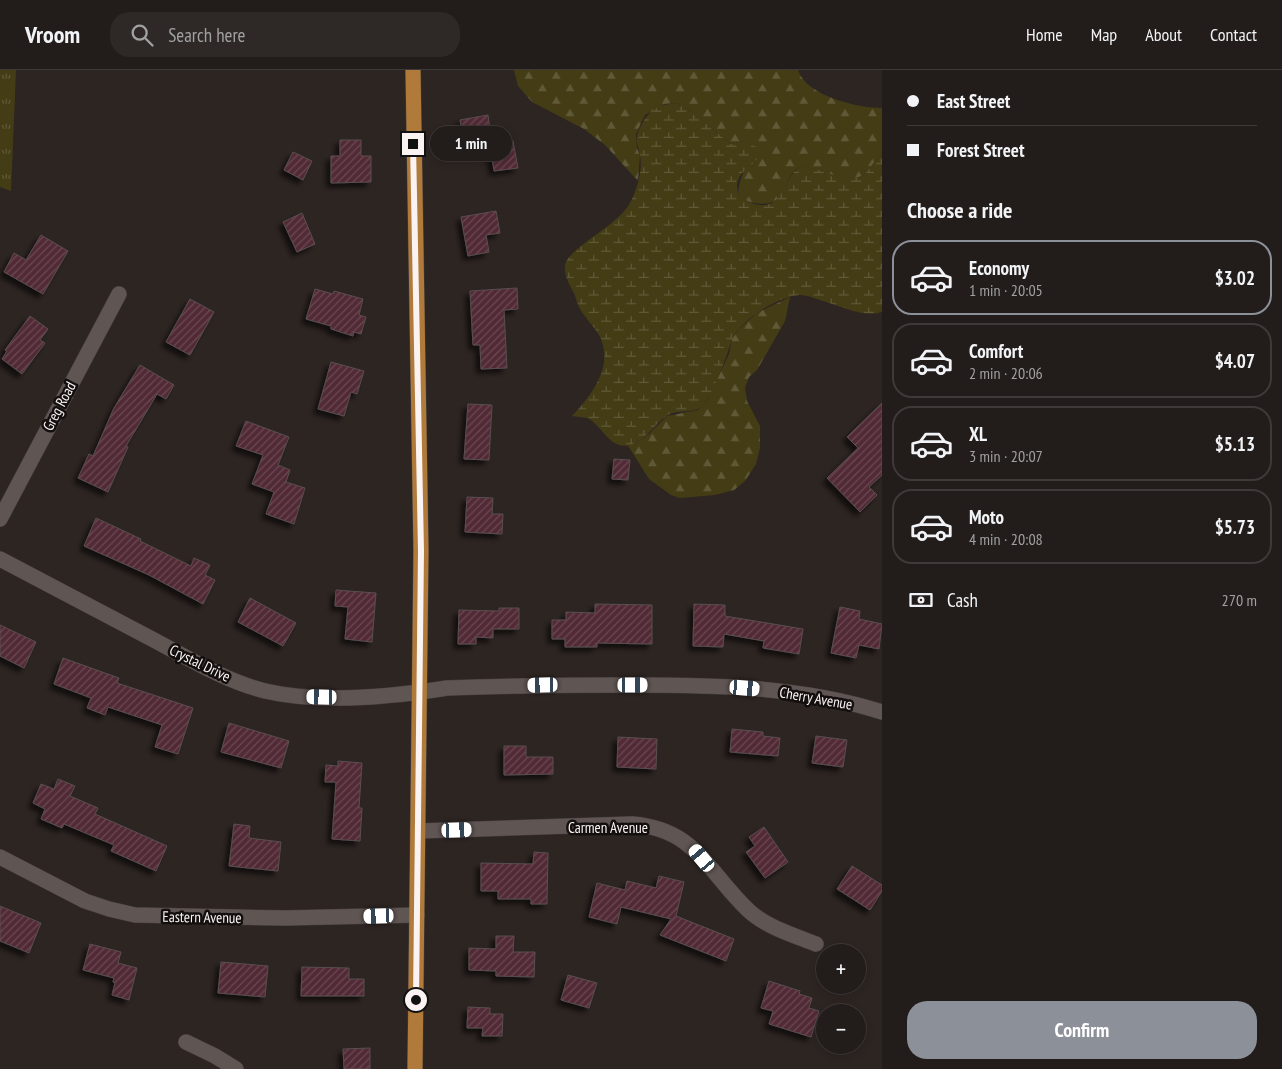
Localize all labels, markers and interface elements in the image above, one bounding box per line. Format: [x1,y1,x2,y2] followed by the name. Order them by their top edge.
[110,12,460,57] search box
[25,19,80,50] text: Vroom
[128,21,156,49] icon: search
[168,23,245,47] text: Search here
[1026,23,1063,46] text: Home
[1091,23,1117,46] text: Map
[1145,23,1182,46] text: About
[1210,23,1257,46] text: Contact
[937,89,1010,113] text: East Street
[430,126,513,162] callout: 1 min
[402,133,424,155] route end
[455,133,487,153] text: 1 min
[937,138,1024,162] text: Forest Street
[907,196,1012,224] text: Choose a ride
[909,255,954,300] icon: car
[969,256,1029,280] text: Economy
[1215,266,1255,290] text: $3.02
[969,280,1043,300] text: 1 min · 20:05
[909,338,954,383] icon: car
[969,339,1023,363] text: Comfort
[1215,349,1255,373] text: $4.07
[969,363,1043,383] text: 2 min · 20:06
[38,378,80,434] street label: Greg Road
[909,421,954,466] icon: car
[969,422,987,446] text: XL
[1215,432,1255,456] text: $5.13
[969,446,1043,466] text: 3 min · 20:07
[909,504,954,549] icon: car
[969,505,1004,529] text: Moto
[1215,515,1255,539] text: $5.73
[969,529,1043,549] text: 4 min · 20:08
[907,586,935,614] icon: cash
[947,588,978,612] text: Cash
[1222,590,1257,610] text: 270 m
[166,640,234,686] street label: Crystal Drive
[527,677,558,693] car
[618,678,648,693] car
[729,679,760,697] car
[778,682,854,714] street label: Cherry Avenue
[306,689,337,705] car
[568,818,648,837] street label: Carmen Avenue
[441,822,472,838] car
[686,842,717,874] car
[162,907,242,927] street label: Eastern Avenue
[363,908,394,924] car
[816,944,866,1054] map controls
[816,944,866,994] button: +
[405,989,427,1011] route start
[907,1001,1257,1059] button: Confirm
[816,1004,866,1054] button: −

